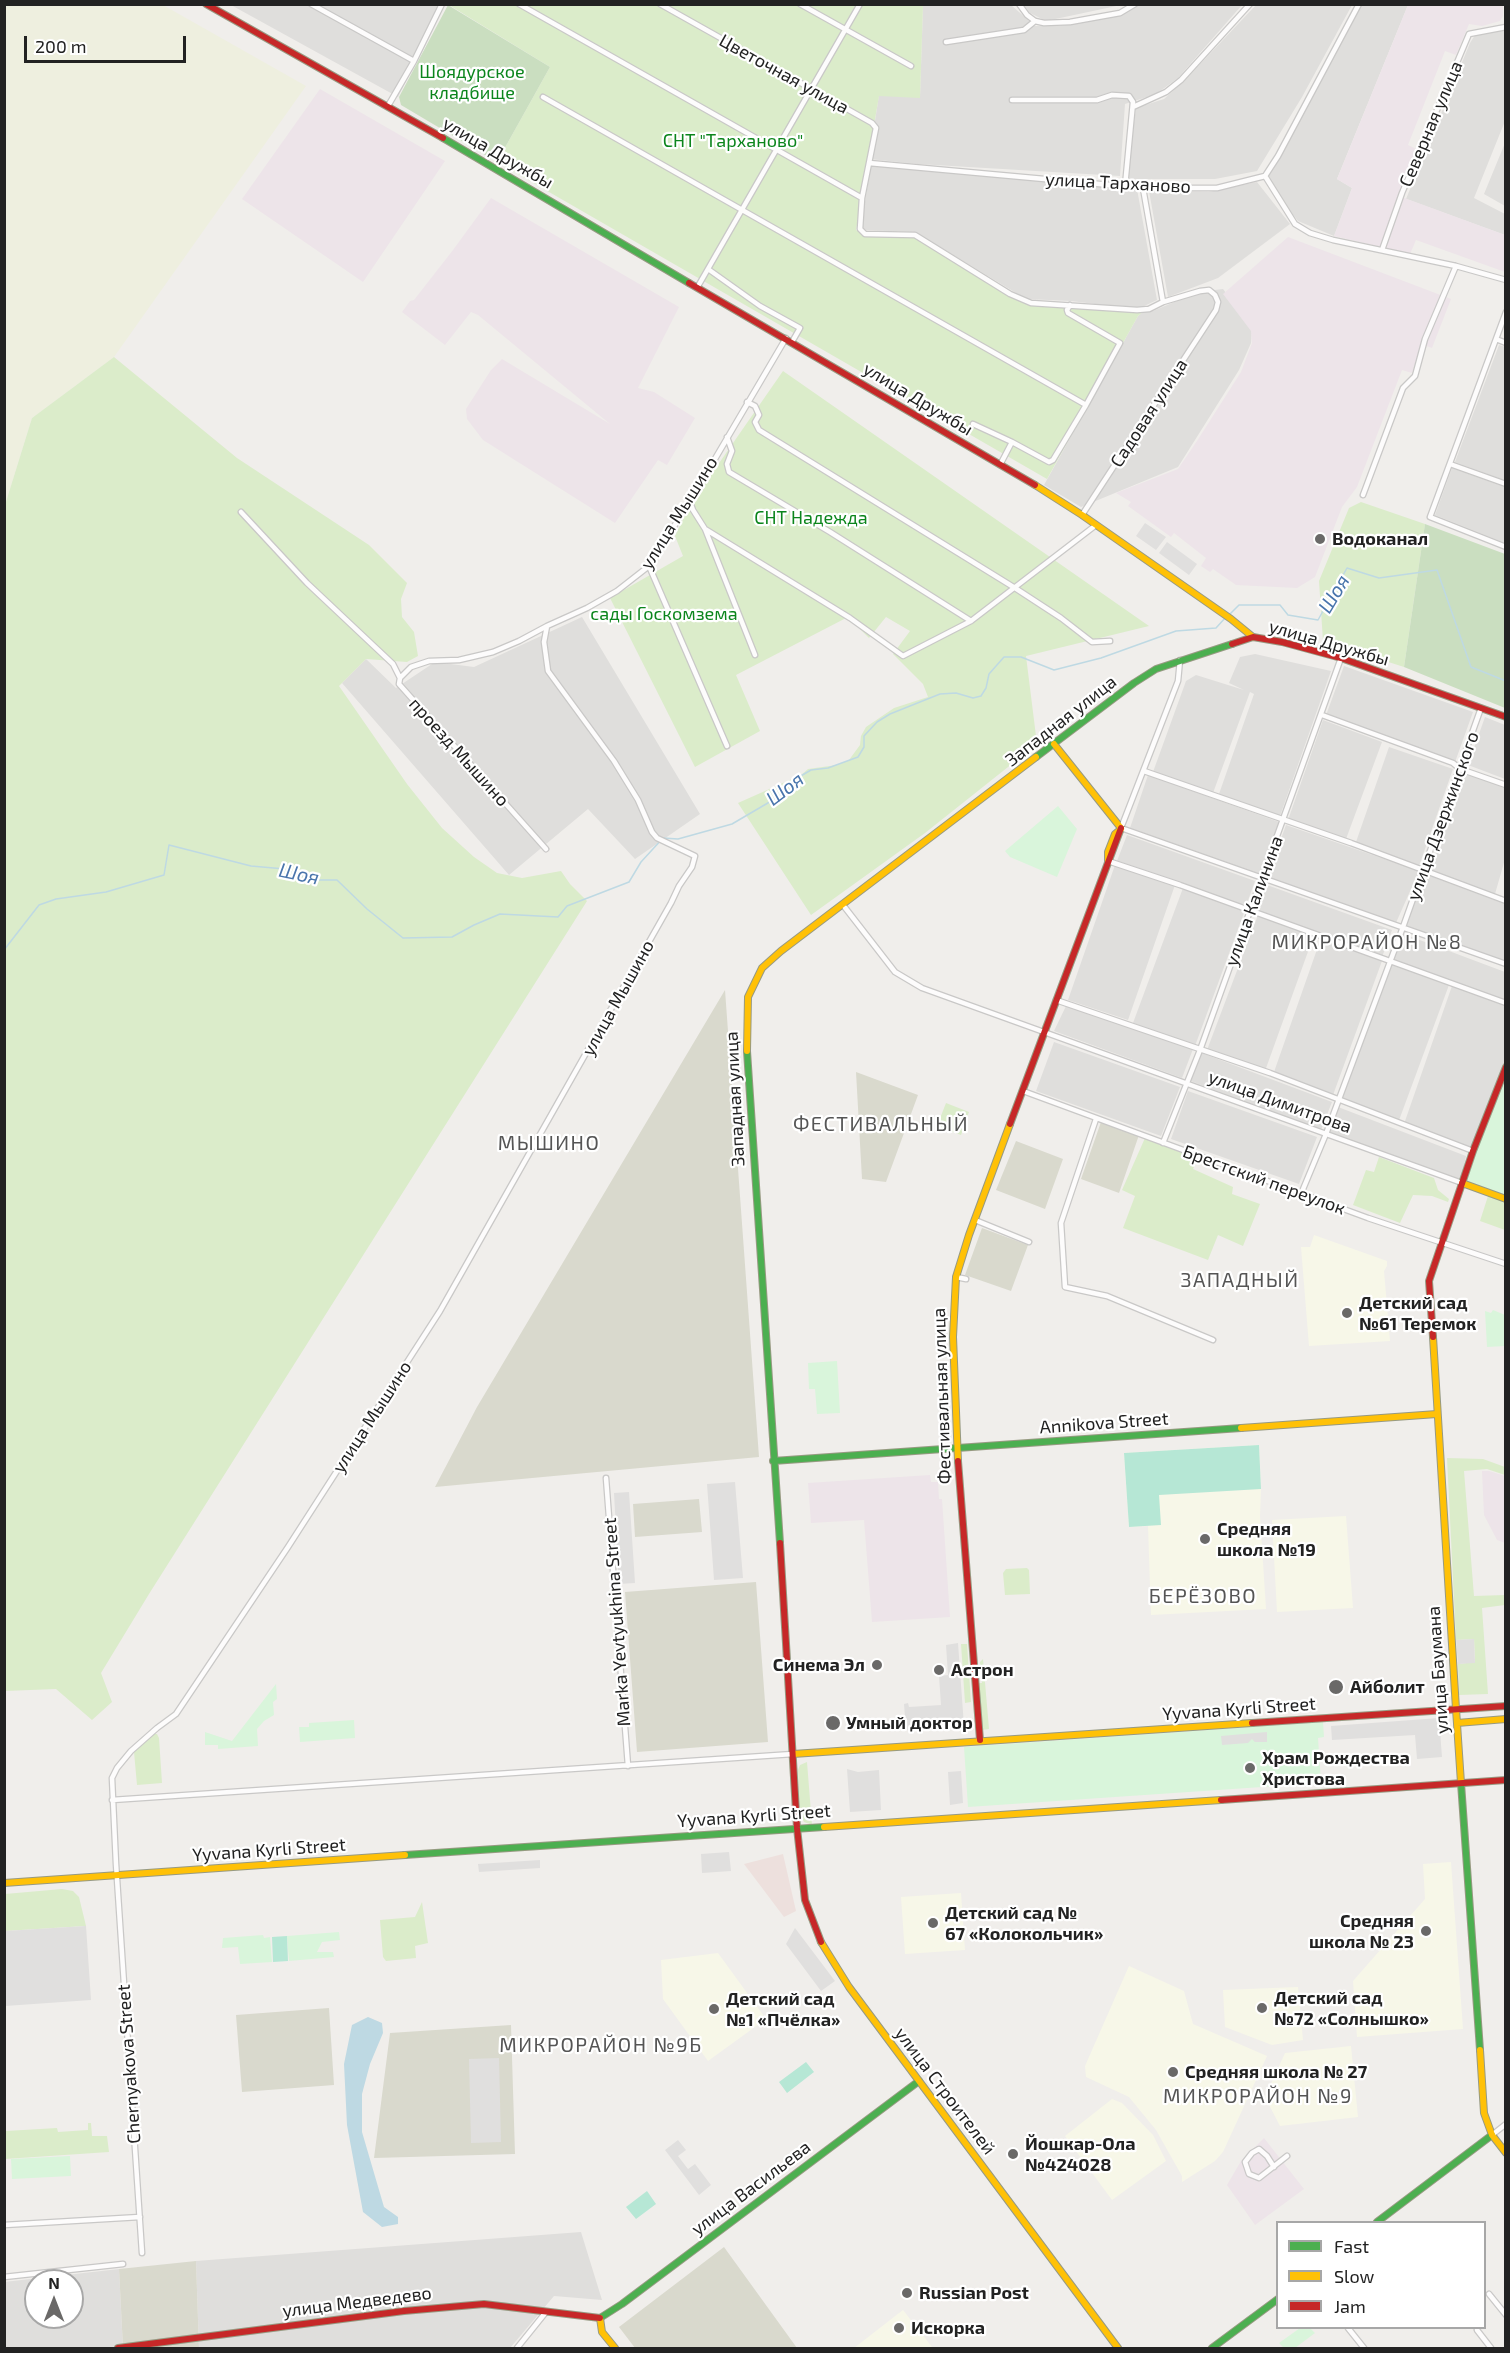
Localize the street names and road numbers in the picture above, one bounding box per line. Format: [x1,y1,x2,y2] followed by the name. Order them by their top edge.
[715,29,853,119] street label: Цветочная улица
[1395,58,1467,190] street label: Северная улица
[439,113,557,193] street label: улица Дружбы
[1045,168,1191,198] street label: улица Тарханово
[1106,355,1192,471] street label: Садовая улица
[859,358,977,440] street label: улица Дружбы
[636,453,722,573] street label: улица Мышино
[1266,615,1392,671] street label: улица Дружбы
[1001,671,1121,771] street label: Западная улица
[405,693,513,811] street label: проезд Мышино
[1402,729,1484,903] street label: улица Дзержинского
[1220,833,1288,969] street label: улица Калинина
[577,936,659,1060] street label: улица Мышино
[721,1031,749,1167] street label: Западная улица
[1205,1066,1355,1138] street label: улица Димитрова
[1180,1141,1348,1219] street label: Брестский переулок
[928,1307,956,1485] street label: Фестивальная улица
[328,1357,416,1477] street label: улица Мышино
[1039,1408,1169,1438] street label: Annikova Street
[599,1517,635,1727] street label: Marka Yevtyukhina Street
[1423,1605,1453,1735] street label: улица Баумана
[1161,1693,1317,1725] street label: Yyvana Kyrli Street
[676,1800,832,1832] street label: Yyvana Kyrli Street
[191,1834,347,1866] street label: Yyvana Kyrli Street
[113,1984,145,2144] street label: Chernyakova Street
[890,2023,1000,2159] street label: улица Строителей
[687,2136,815,2240] street label: улица Васильева
[281,2282,433,2322] street label: улица Медведево

